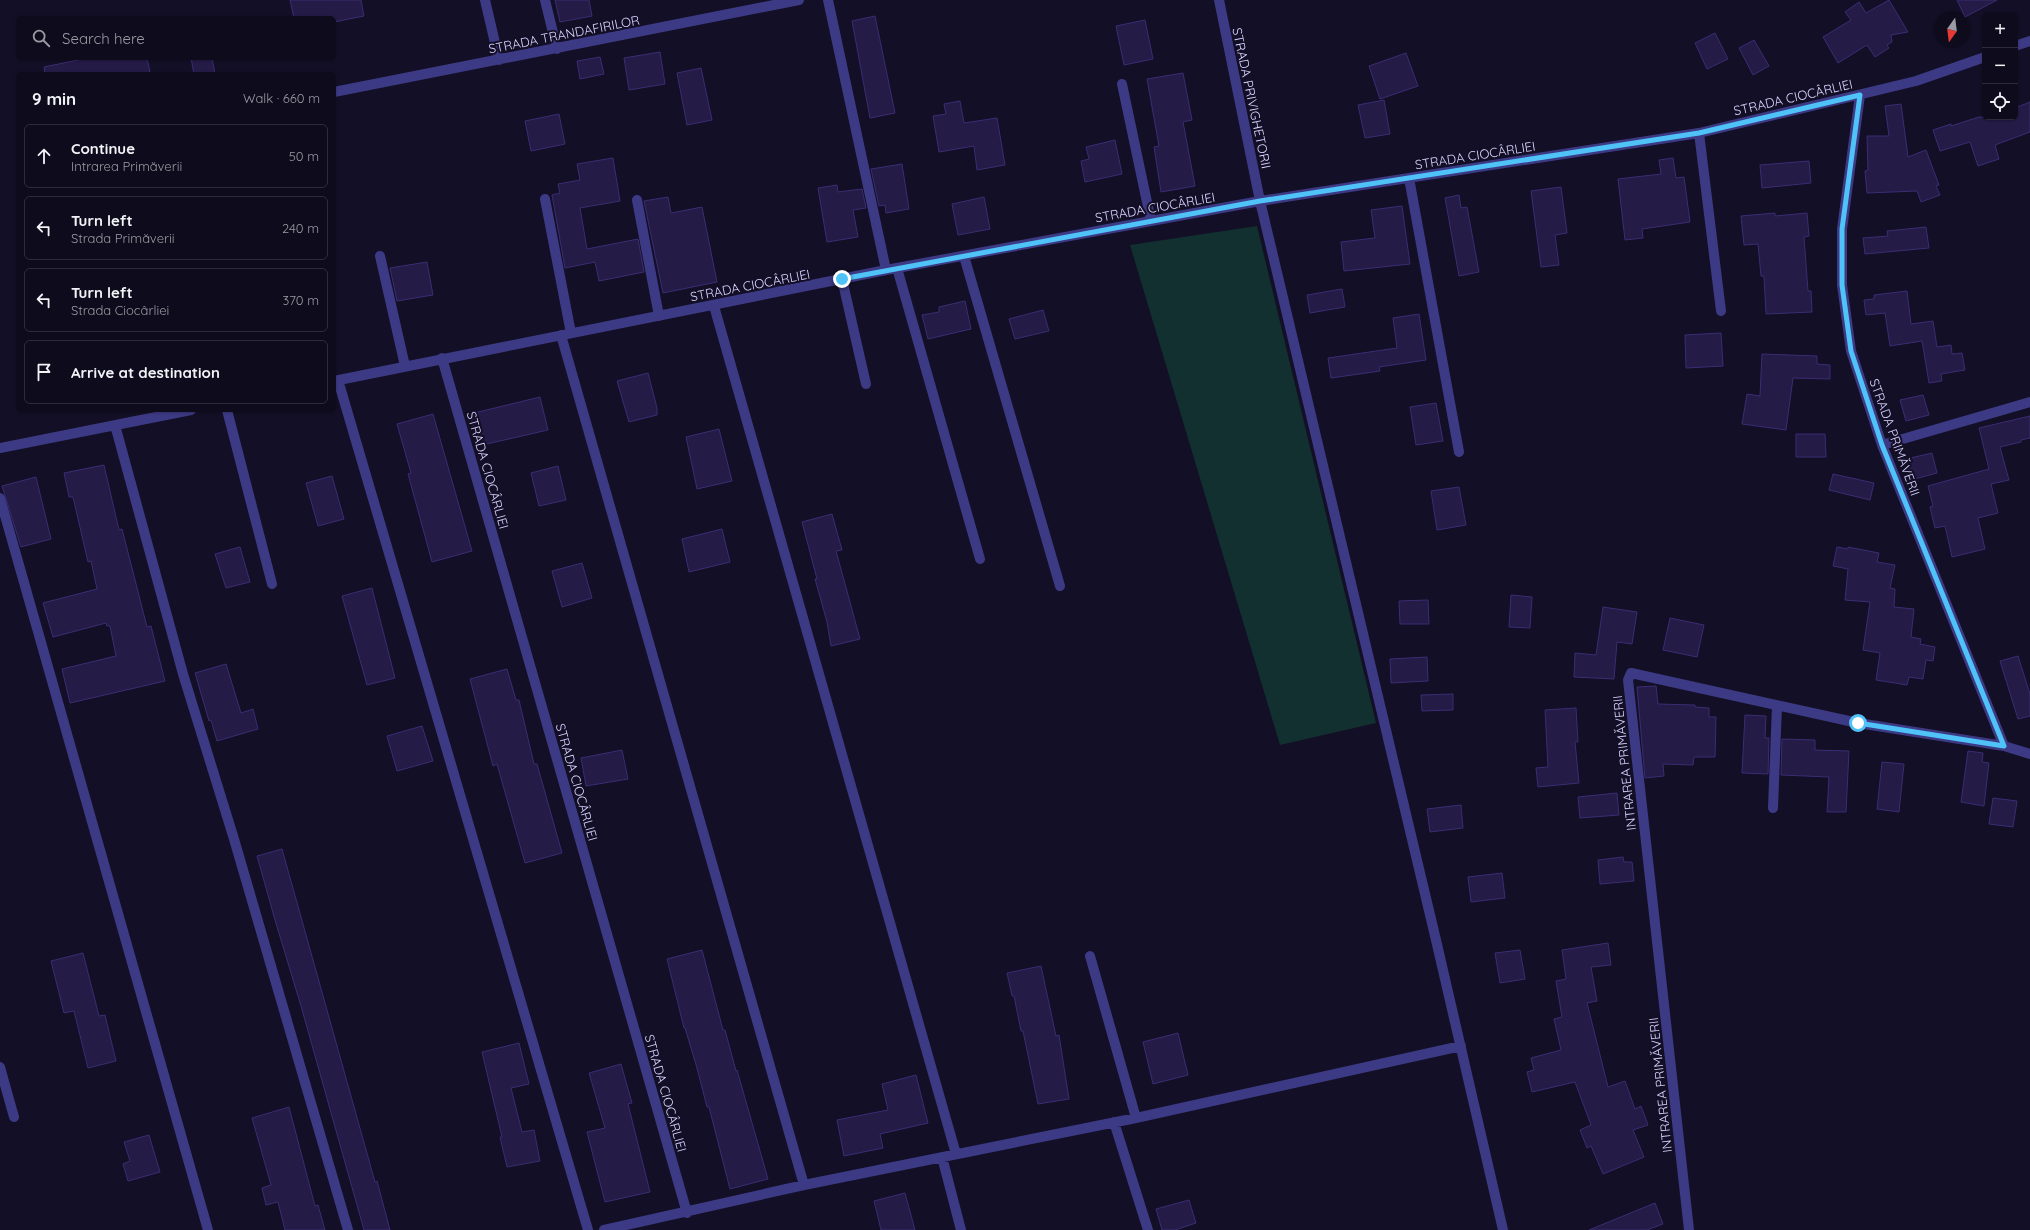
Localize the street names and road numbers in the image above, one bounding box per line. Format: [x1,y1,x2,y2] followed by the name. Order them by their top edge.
[487,11,641,57] street label: STRADA TRANDAFIRILOR
[1229,26,1275,170] street label: STRADA PRIVIGHETORII
[1732,76,1854,118] street label: STRADA CIOCÂRLIEI
[1414,138,1536,172] street label: STRADA CIOCÂRLIEI
[1094,189,1216,225] street label: STRADA CIOCÂRLIEI
[689,266,811,304] street label: STRADA CIOCÂRLIEI
[1866,376,1924,498] street label: STRADA PRIMĂVERII
[464,409,512,531] street label: STRADA CIOCÂRLIEI
[1609,695,1639,831] street label: INTRAREA PRIMĂVERII
[553,721,601,843] street label: STRADA CIOCÂRLIEI
[1645,1017,1675,1153] street label: INTRAREA PRIMĂVERII
[642,1032,690,1154] street label: STRADA CIOCÂRLIEI

